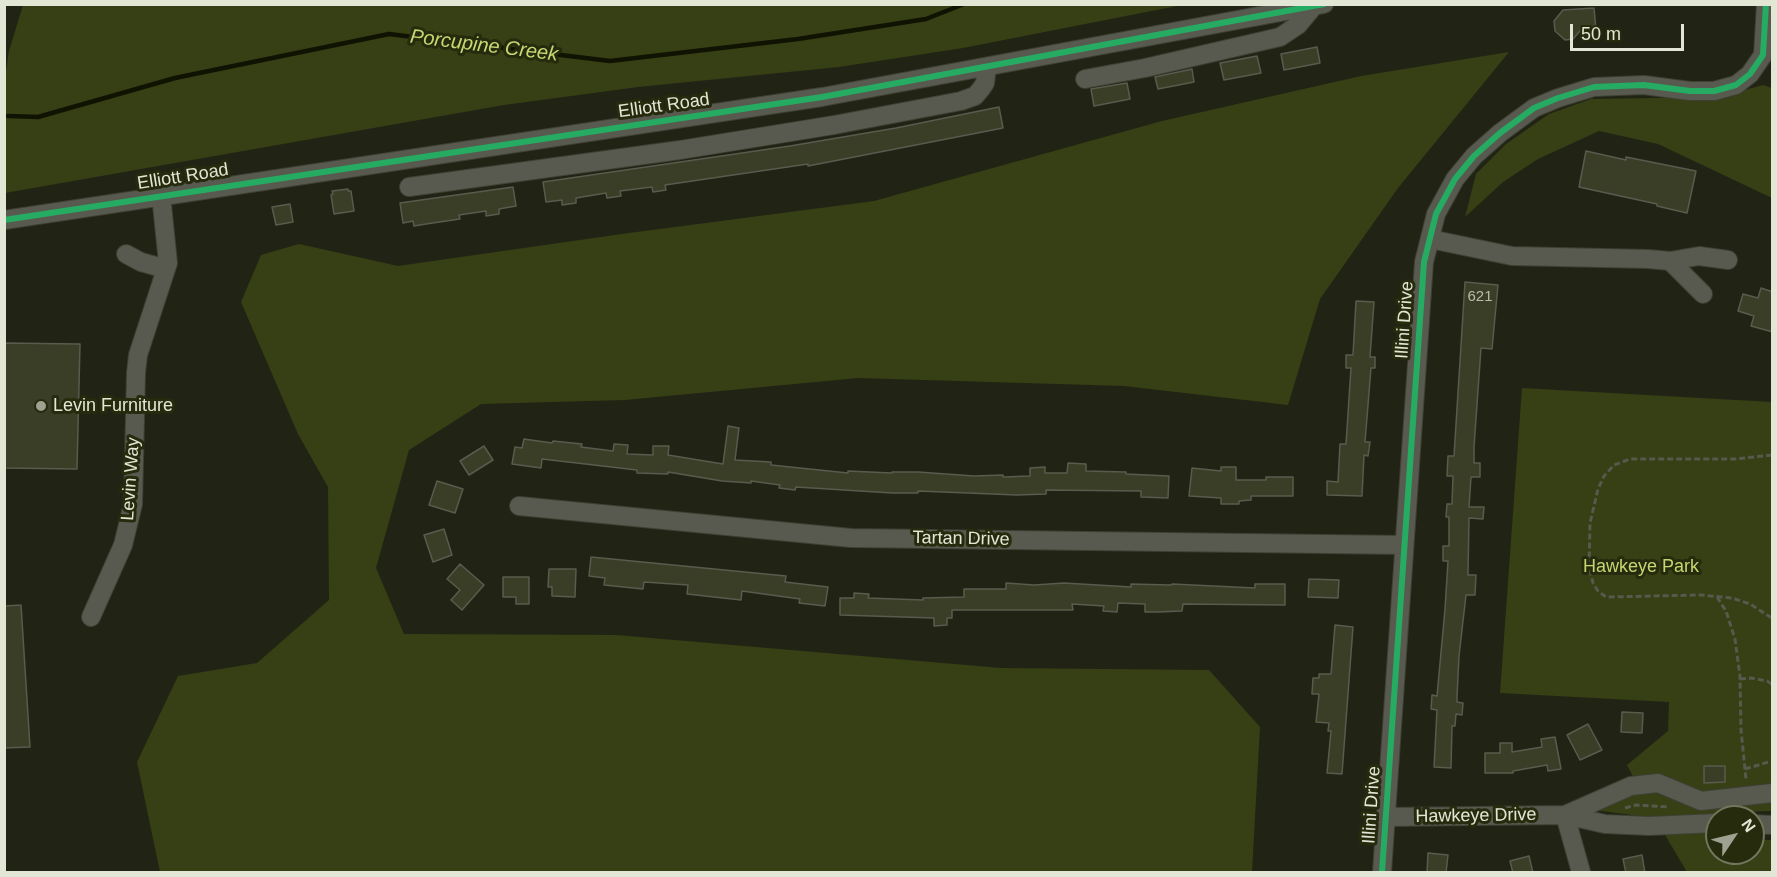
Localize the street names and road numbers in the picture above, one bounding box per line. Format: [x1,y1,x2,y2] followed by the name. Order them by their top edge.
[617,89,711,123] street label: Elliott Road
[136,159,230,195] street label: Elliott Road
[1392,280,1418,360] street label: Illini Drive
[117,437,145,521] street label: Levin Way
[912,527,1010,551] street label: Tartan Drive
[1359,765,1385,845] street label: Illini Drive
[1415,804,1537,828] street label: Hawkeye Drive

